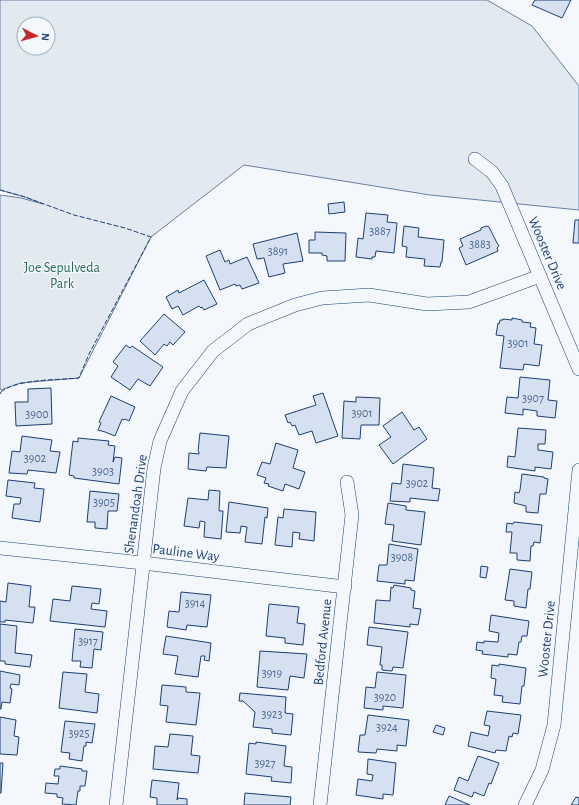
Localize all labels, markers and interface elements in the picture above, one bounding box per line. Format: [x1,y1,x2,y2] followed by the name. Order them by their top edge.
[16,16,56,56] north arrow
[40,33,51,41] text: N
[525,215,569,292] street label: Wooster Drive
[369,225,391,237] house number: 3887
[469,238,491,250] house number: 3883
[268,245,288,257] house number: 3891
[24,261,101,291] park label: Joe Sepulveda Park
[507,337,529,349] house number: 3901
[522,392,544,404] house number: 3907
[351,407,373,419] house number: 3901
[25,408,49,420] house number: 3900
[24,452,47,464] house number: 3902
[122,454,150,555] street label: Shenandoah Drive
[92,465,114,477] house number: 3903
[406,477,429,489] house number: 3902
[93,496,115,508] house number: 3905
[152,542,220,564] street label: Pauline Way
[391,551,414,563] house number: 3908
[185,597,205,609] house number: 3914
[312,598,334,686] street label: Bedford Avenue
[536,600,558,678] street label: Wooster Drive
[78,635,98,647] house number: 3917
[262,667,283,679] house number: 3919
[374,691,396,703] house number: 3920
[262,708,283,720] house number: 3923
[376,721,398,733] house number: 3924
[68,727,90,739] house number: 3925
[254,757,276,769] house number: 3927

